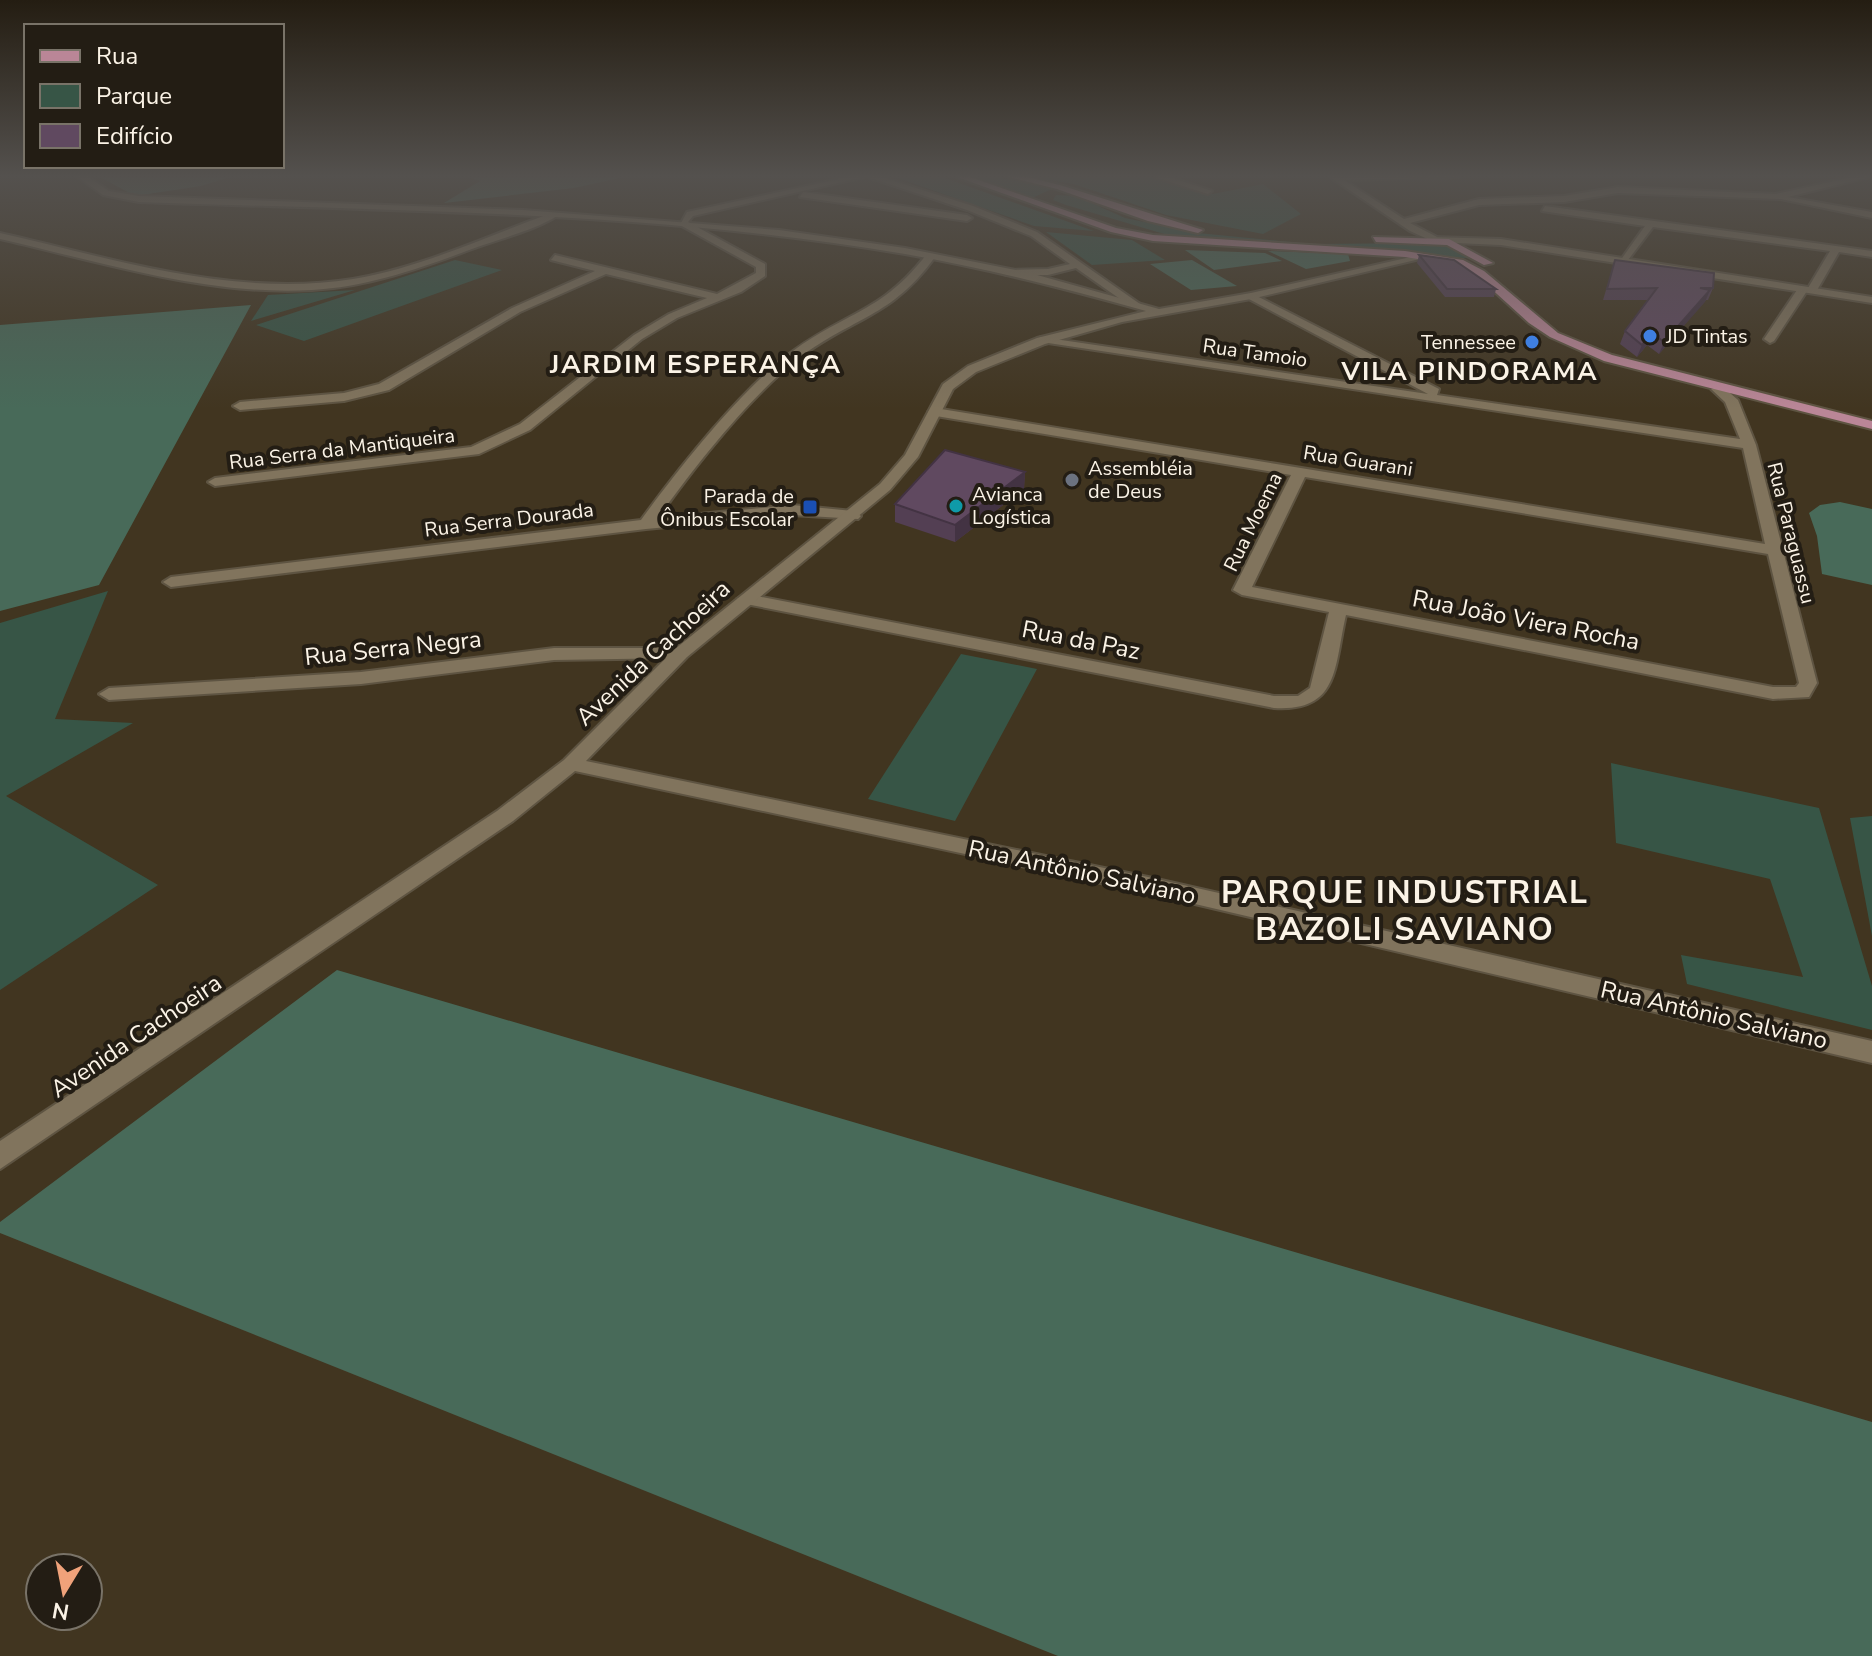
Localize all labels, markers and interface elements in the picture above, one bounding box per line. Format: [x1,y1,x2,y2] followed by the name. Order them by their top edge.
[24,24,284,168] legend
[96,40,138,72] text: Rua
[96,80,172,112] text: Parque
[96,120,173,152] text: Edifício
[1665,323,1748,350] place label: JD Tintas
[1641,327,1659,345] marker: JD Tintas
[1421,329,1516,356] place label: Tennessee
[1201,332,1309,374] street label: Rua Tamoio
[1523,333,1541,351] marker: Tennessee
[549,347,842,382] district label: JARDIM ESPERANÇA
[1340,354,1599,389] district label: VILA PINDORAMA
[228,422,456,476] street label: Rua Serra da Mantiqueira
[1301,439,1415,483] street label: Rua Guarani
[1088,455,1193,505] place label: Assembléia de Deus
[1760,459,1822,607] street label: Rua Paraguassu
[1217,468,1289,576] street label: Rua Moema
[1063,471,1081,489] marker: Assembléia de Deus
[972,481,1051,531] place label: Avianca Logística
[660,483,794,533] place label: Parada de Ônibus Escolar
[423,496,595,544] street label: Rua Serra Dourada
[947,497,965,515] marker: Avianca Logística
[801,498,819,516] marker: Parada de Ônibus Escolar
[569,573,737,733] street label: Avenida Cachoeira
[1410,582,1642,658] street label: Rua João Viera Rocha
[1019,613,1143,667] street label: Rua da Paz
[303,623,483,673] street label: Rua Serra Negra
[965,832,1199,912] street label: Rua Antônio Salviano
[1221,871,1589,951] district label: PARQUE INDUSTRIAL BAZOLI SAVIANO
[44,967,228,1105] street label: Avenida Cachoeira
[1597,973,1831,1057] street label: Rua Antônio Salviano
[24,1552,104,1632] north arrow
[50,1595,71,1627] text: N

